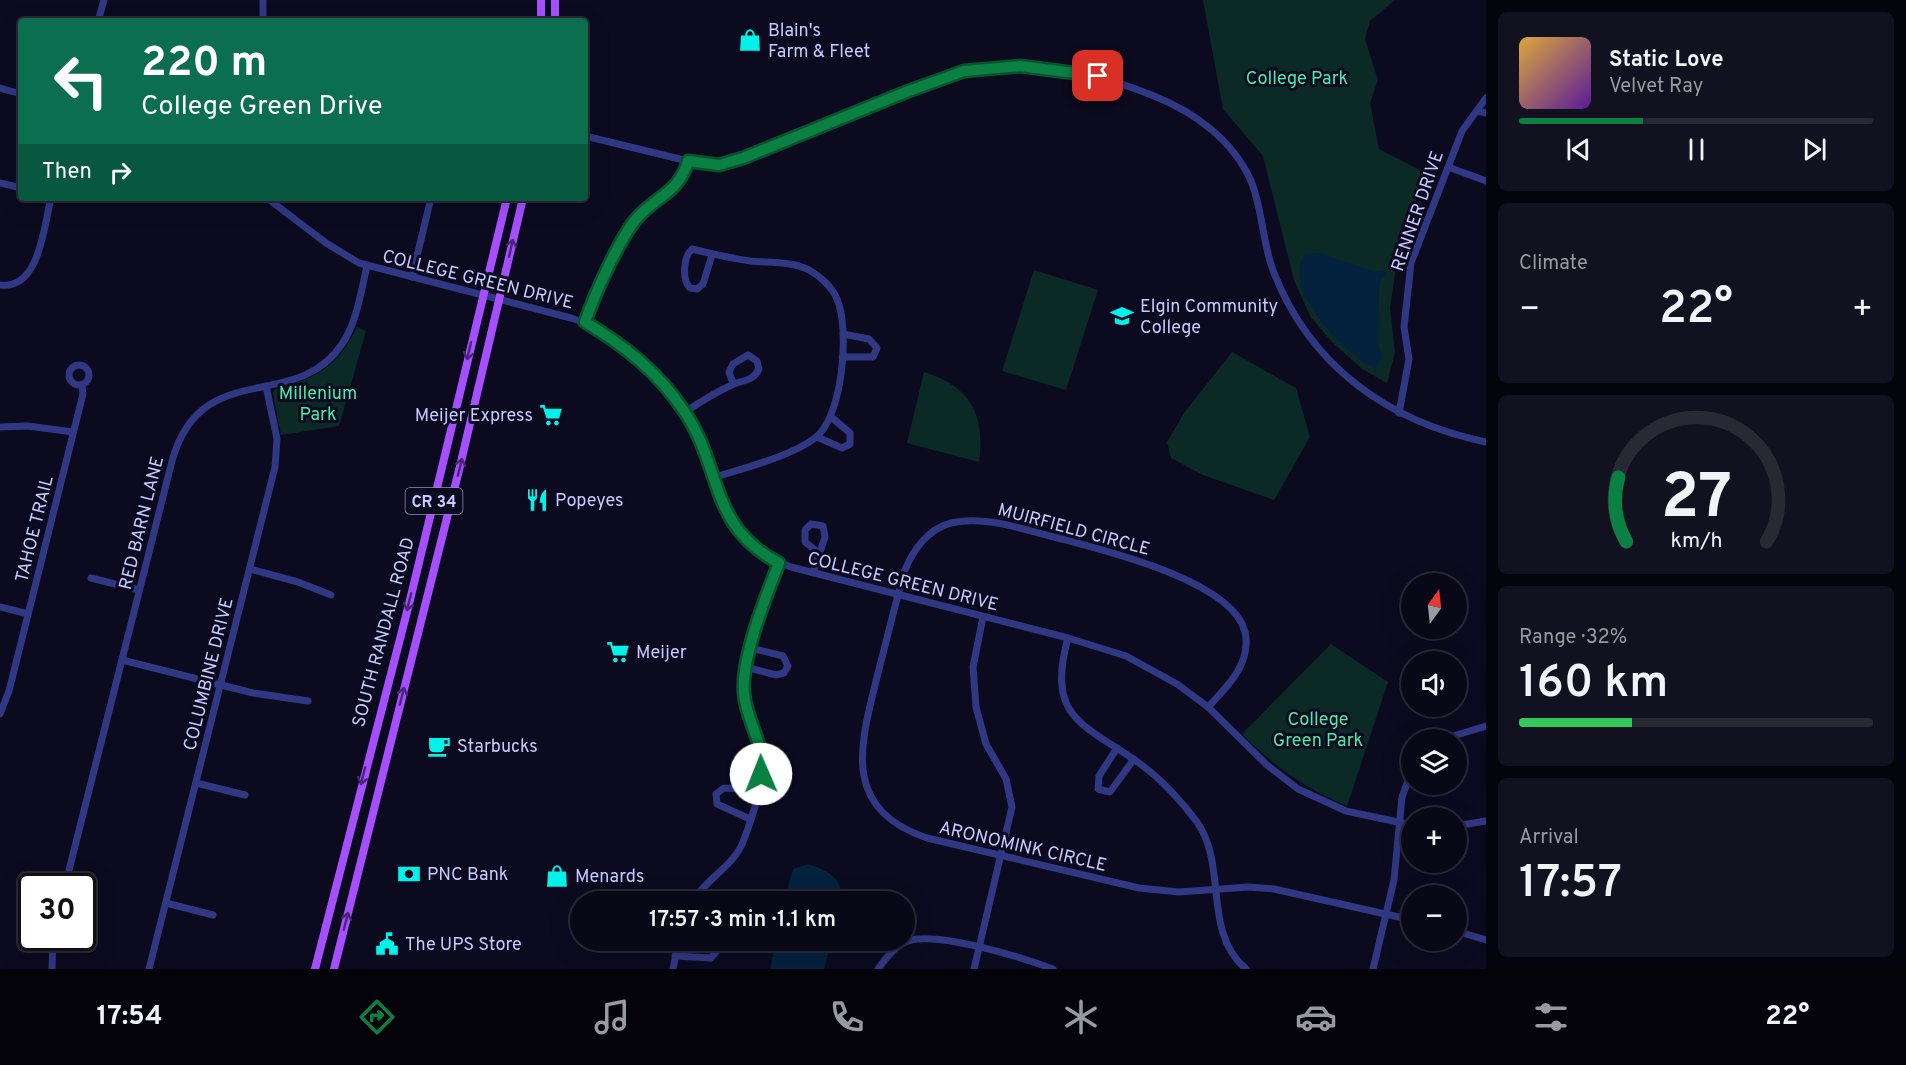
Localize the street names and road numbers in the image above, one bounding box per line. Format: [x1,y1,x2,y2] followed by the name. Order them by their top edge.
[1387,148,1450,275] street label: RENNER DRIVE
[380,246,576,315] street label: COLLEGE GREEN DRIVE
[115,454,170,593] street label: RED BARN LANE
[11,474,60,585] street label: TAHOE TRAIL
[406,488,462,514] road number: CR 34
[995,499,1152,562] street label: MUIRFIELD CIRCLE
[348,535,421,730] street label: SOUTH RANDALL ROAD
[805,548,1001,617] street label: COLLEGE GREEN DRIVE
[179,595,240,753] street label: COLUMBINE DRIVE
[937,817,1109,878] street label: ARONOMINK CIRCLE

